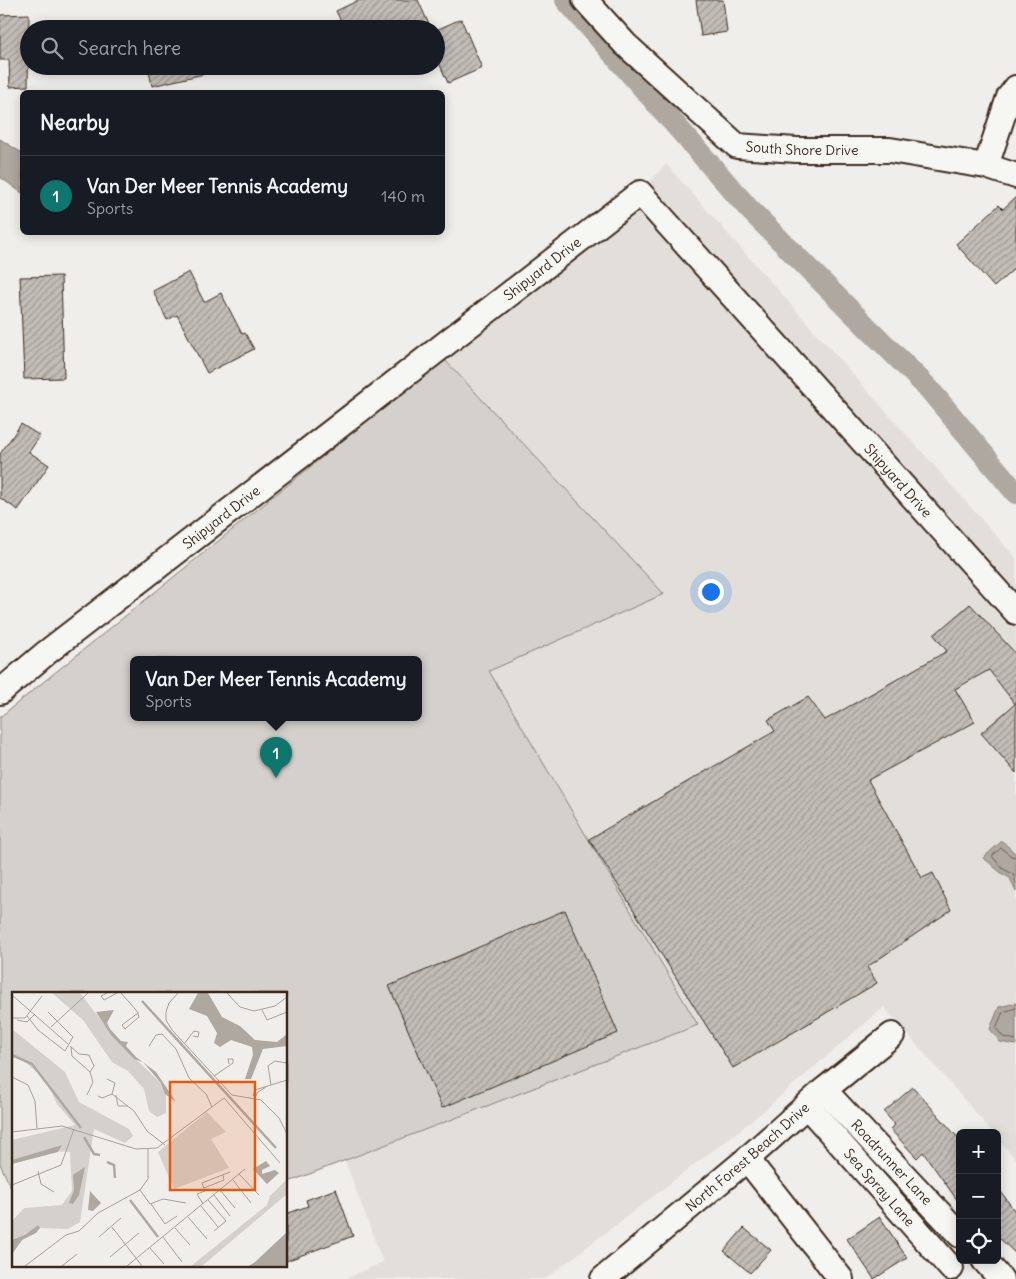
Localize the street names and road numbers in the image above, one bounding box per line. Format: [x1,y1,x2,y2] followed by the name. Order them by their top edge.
[745,138,858,159] street label: South Shore Drive
[500,233,585,304] street label: Shipyard Drive
[860,440,936,521] street label: Shipyard Drive
[179,482,264,553] street label: Shipyard Drive
[682,1098,813,1216] street label: North Forest Beach Drive
[847,1116,936,1209] street label: Roadrunner Lane
[840,1145,919,1230] street label: Sea Spray Lane

